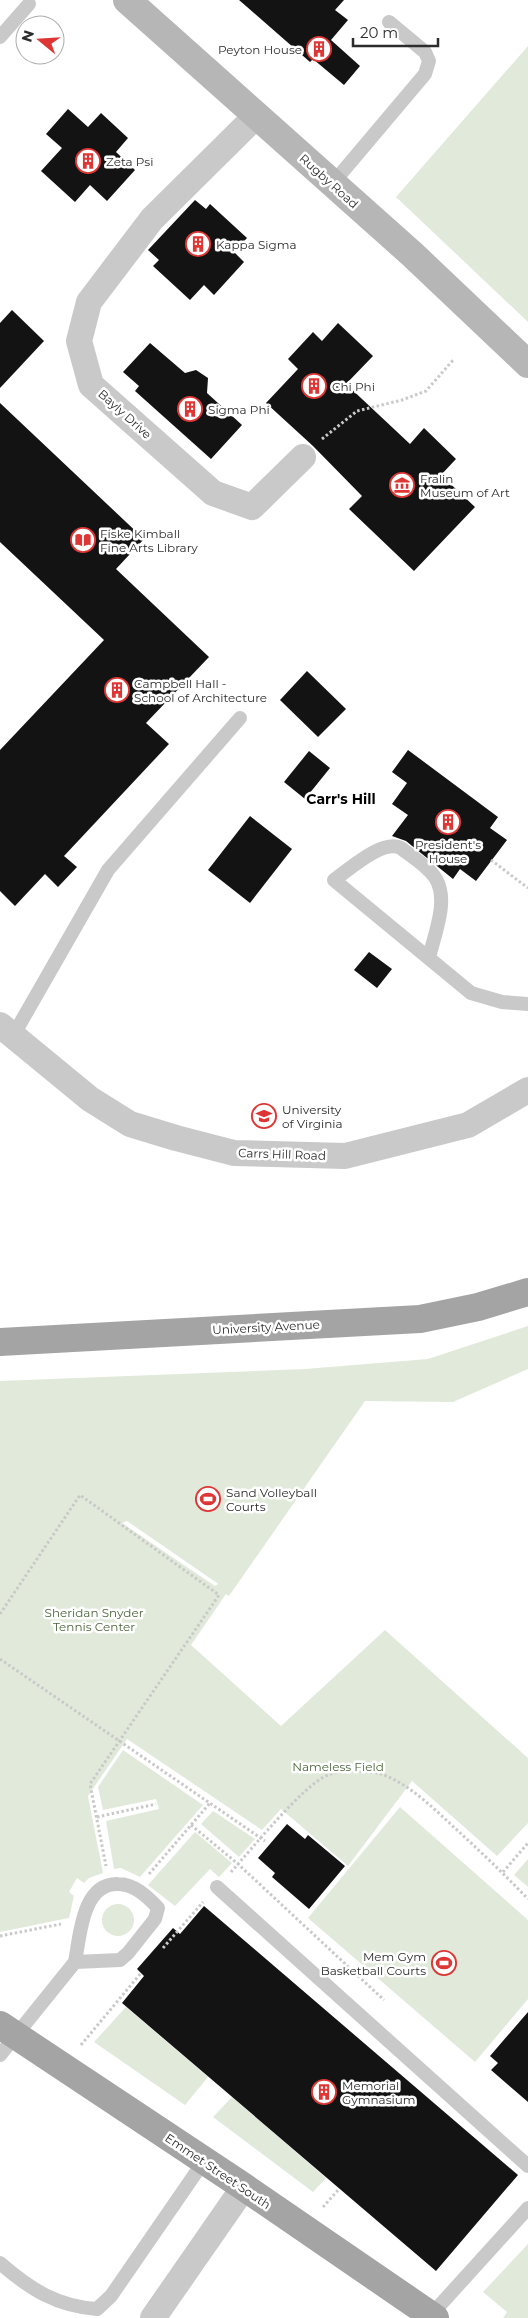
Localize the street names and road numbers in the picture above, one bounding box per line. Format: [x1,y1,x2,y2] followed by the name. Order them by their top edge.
[297,151,361,211] street label: Rugby Road
[95,386,155,442] street label: Bayly Drive
[238,1145,326,1163] street label: Carrs Hill Road
[212,1317,320,1337] street label: University Avenue
[162,2130,274,2212] street label: Emmet Street South

